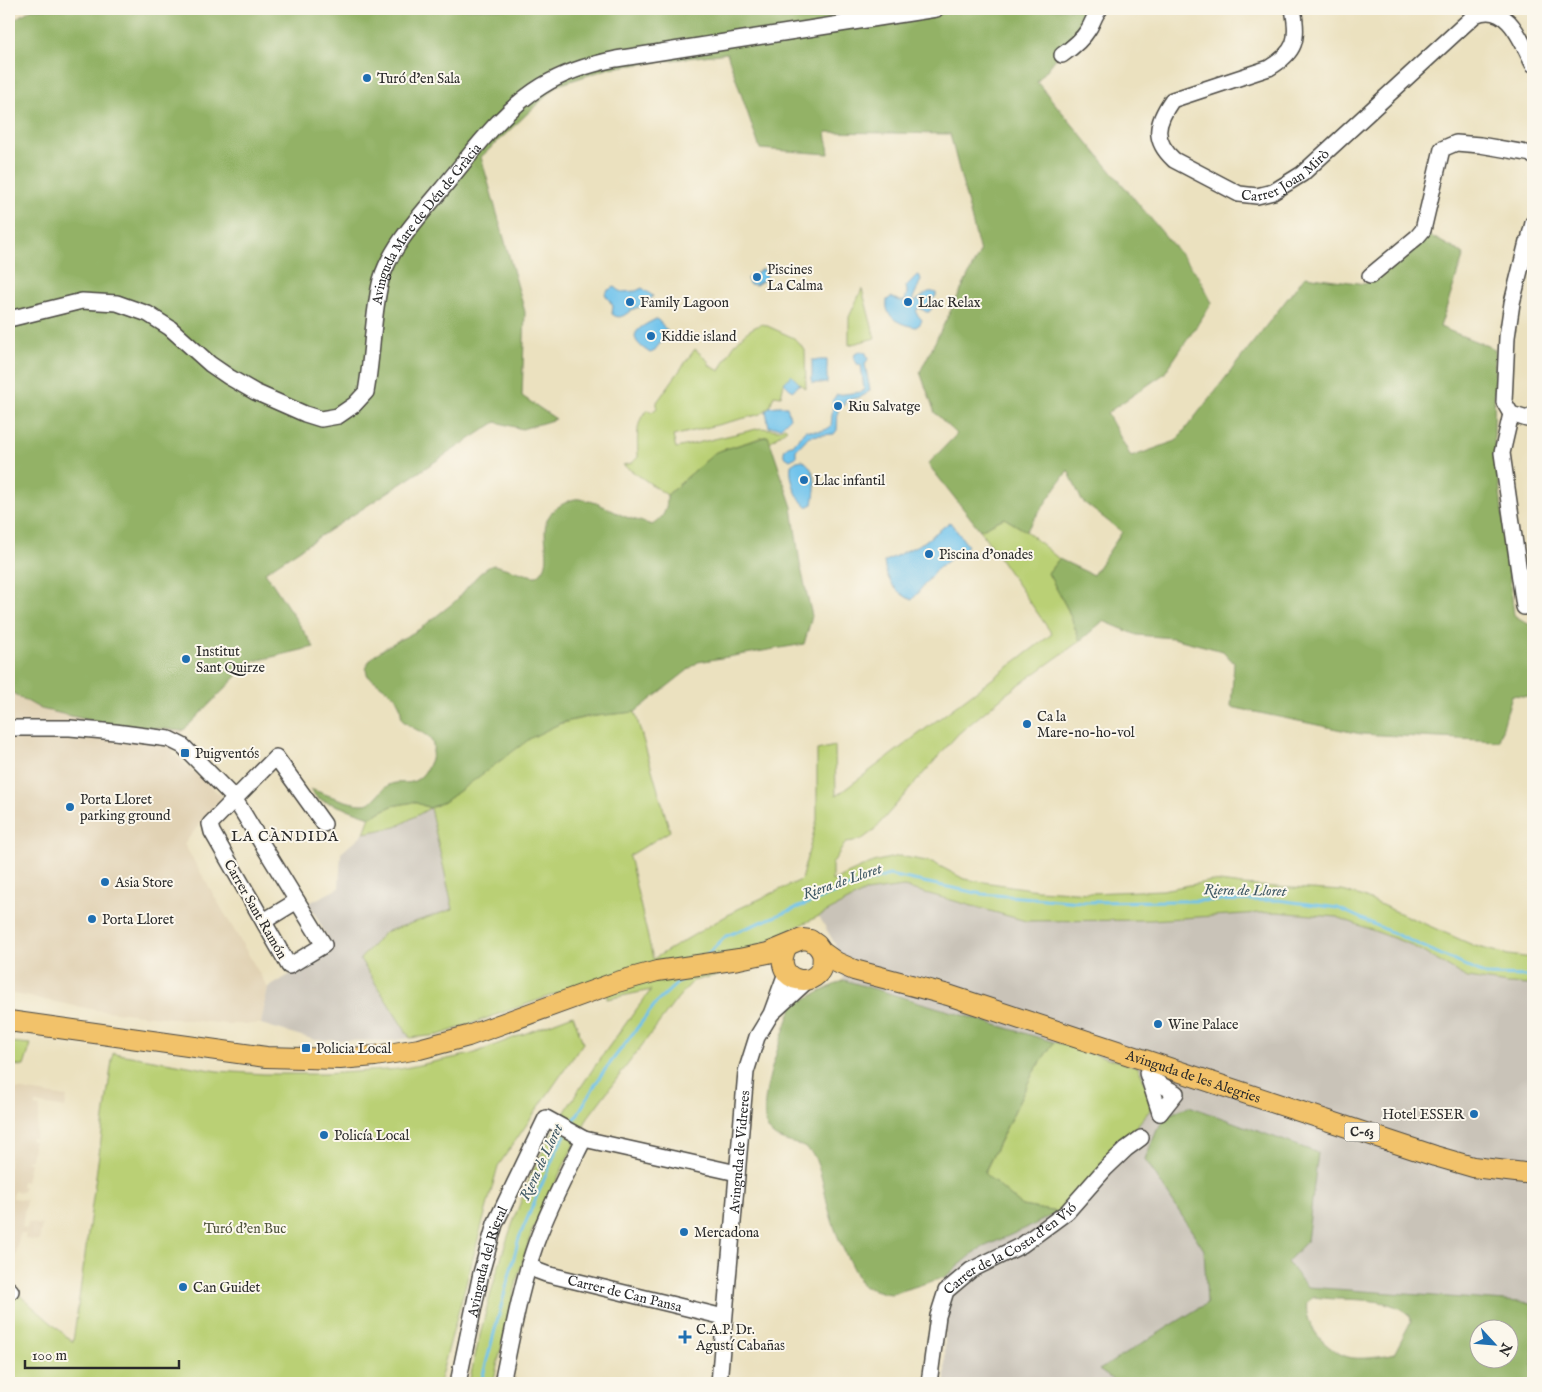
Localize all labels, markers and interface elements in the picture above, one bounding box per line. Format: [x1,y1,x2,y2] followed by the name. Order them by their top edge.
[377,70,461,88] place label: Turó d'en Sala
[361,72,373,84] marker: Turó d'en Sala
[368,139,486,307] street label: Avinguda Mare de Déu de Gràcia
[1240,145,1334,206] street label: Carrer Joan Mirò
[767,261,824,295] place label: Piscines La Calma
[751,271,763,283] marker: Piscines La Calma
[640,294,729,312] place label: Family Lagoon
[918,294,981,312] place label: Llac Relax
[624,296,636,308] marker: Family Lagoon
[902,296,914,308] marker: Llac Relax
[661,328,737,346] place label: Kiddie island
[645,330,657,342] marker: Kiddie island
[848,398,921,416] place label: Riu Salvatge
[832,400,844,412] marker: Riu Salvatge
[814,472,885,490] place label: Llac infantil
[798,474,810,486] marker: Llac infantil
[939,546,1033,564] place label: Piscina d'onades
[923,548,935,560] marker: Piscina d'onades
[196,643,266,677] place label: Institut Sant Quirze
[180,653,192,665] marker: Institut Sant Quirze
[1037,708,1135,742] place label: Ca la Mare-no-ho-vol
[1021,718,1033,730] marker: Ca la Mare-no-ho-vol
[195,745,259,763] place label: Puigventós
[179,747,191,759] marker: Puigventós
[80,791,171,825] place label: Porta Lloret parking ground
[64,801,76,813] marker: Porta Lloret parking ground
[231,827,339,846] district label: LA CÀNDIDA
[219,857,291,963] street label: Carrer Sant Ramón
[800,859,885,904] water label: Riera de Lloret
[114,874,174,892] place label: Asia Store
[99,876,111,888] marker: Asia Store
[1203,880,1288,901] water label: Riera de Lloret
[102,911,174,929] place label: Porta Lloret
[86,913,98,925] marker: Porta Lloret
[1168,1016,1239,1034] place label: Wine Palace
[1152,1018,1164,1030] marker: Wine Palace
[316,1040,391,1058] place label: Policia Local
[300,1042,312,1054] marker: Policia Local
[1122,1046,1263,1108] street label: Avinguda de les Alegries
[726,1090,754,1215] street label: Avinguda de Vidreres
[1382,1106,1464,1124] place label: Hotel ESSER
[1468,1108,1480,1120] marker: Hotel ESSER
[515,1120,568,1204] water label: Riera de Lloret
[1344,1122,1380,1142] road number: C-63
[334,1127,409,1145] place label: Policía Local
[318,1129,330,1141] marker: Policía Local
[940,1199,1081,1299] street label: Carrer de la Costa d'en Vió
[464,1203,512,1320] street label: Avinguda del Rieral
[204,1220,286,1238] park label: Turó d'en Buc
[694,1224,760,1242] place label: Mercadona
[678,1226,690,1238] marker: Mercadona
[566,1272,684,1317] street label: Carrer de Can Pansa
[193,1279,261,1297] place label: Can Guidet
[177,1281,189,1293] marker: Can Guidet
[1470,1320,1520,1370] north arrow
[695,1321,785,1355] place label: C.A.P. Dr. Agustí Cabañas
[678,1330,692,1344] marker: C.A.P. Dr. Agustí Cabañas
[25,1337,179,1369] scale bar
[1494,1339,1516,1359] text: N
[32,1346,68,1365] text: 100 m

